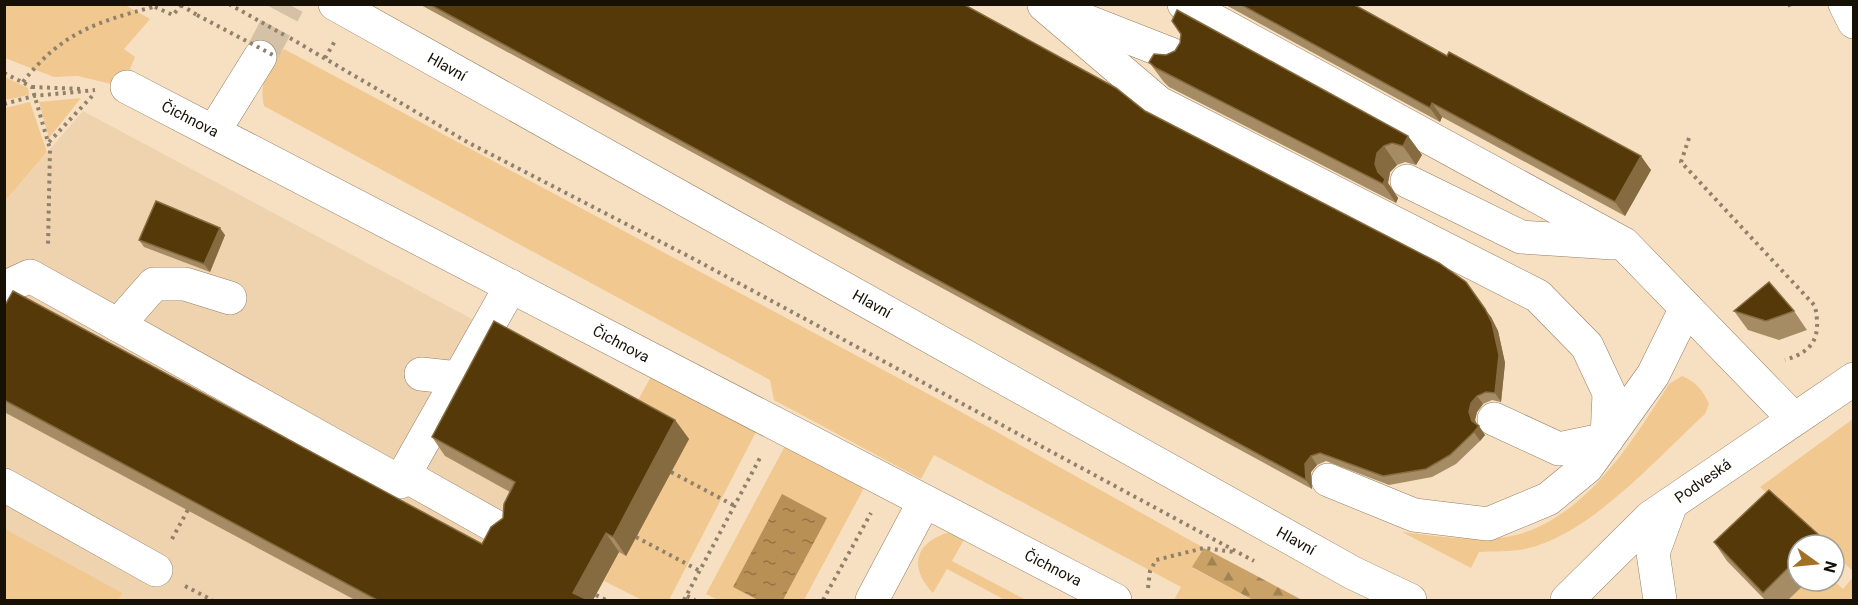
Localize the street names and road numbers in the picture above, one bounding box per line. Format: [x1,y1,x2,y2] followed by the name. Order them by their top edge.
[424,49,471,86] street label: Hlavní
[158,97,222,141] street label: Čichnova
[849,286,896,323] street label: Hlavní
[590,322,652,366] street label: Čichnova
[1671,455,1735,507] street label: Podveská
[1273,523,1320,560] street label: Hlavní
[1021,546,1085,590] street label: Čichnova

